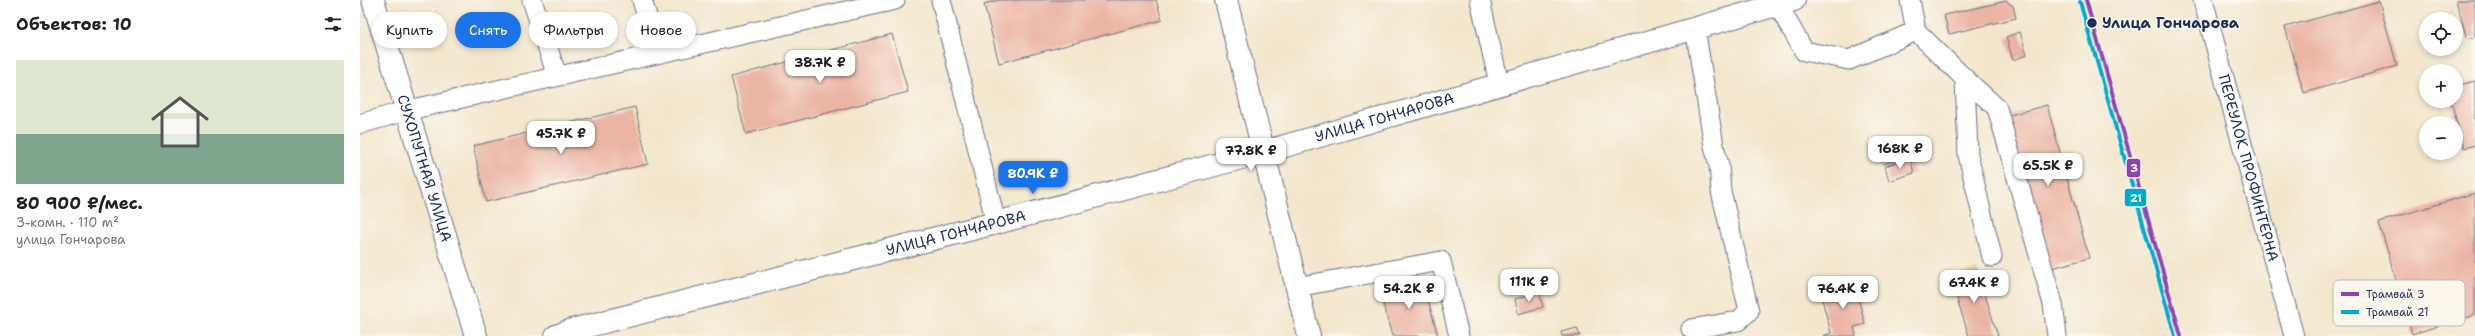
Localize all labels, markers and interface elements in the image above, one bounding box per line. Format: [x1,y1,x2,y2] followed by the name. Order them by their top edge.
[372,12,447,48] chip: Купить
[455,12,521,48] chip: Снять
[529,12,618,48] chip: Фильтры
[626,12,696,48] chip: Новое
[2419,12,2463,160] map controls
[2419,12,2463,56] button: locate
[16,13,132,35] text: Объектов: 10
[322,13,344,35] icon: filters
[2102,13,2240,33] place label: Улица Гончарова
[2085,16,2099,30] marker: Улица Гончарова
[783,50,857,84] pin: 38.7K ₽
[794,54,846,71] text: 38.7K ₽
[2419,64,2463,108] button: +
[2214,72,2283,264] street label: ПЕРЕУЛОК ПРОФИНТЕРНА
[144,86,216,158] icon: home
[1313,88,1456,147] street label: УЛИЦА ГОНЧАРОВА
[393,92,457,245] street label: СУХОПУТНАЯ УЛИЦА
[2419,116,2463,160] button: −
[524,121,598,155] pin: 45.7K ₽
[536,125,586,142] text: 45.7K ₽
[1867,136,1933,170] pin: 168K ₽
[1214,138,1288,172] pin: 77.8K ₽
[1877,140,1923,157] text: 168K ₽
[1225,142,1277,159] text: 77.8K ₽
[2011,153,2085,187] pin: 65.5K ₽
[2023,157,2073,174] text: 65.5K ₽
[2126,158,2141,178] line badge: 3
[996,161,1070,195] pin: 80.9K ₽
[2130,161,2138,176] text: 3
[1008,165,1058,182] text: 80.9K ₽
[2124,188,2147,207] line badge: 21
[2130,191,2142,206] text: 21
[16,192,143,214] text: 80 900 ₽/мес.
[884,206,1028,260] street label: УЛИЦА ГОНЧАРОВА
[16,214,119,231] text: 3-комн. · 110 m²
[16,231,125,248] text: улица Гончарова
[1496,269,1562,303] pin: 111K ₽
[1937,270,2011,304] pin: 67.4K ₽
[1509,273,1549,290] text: 111K ₽
[1949,274,1999,291] text: 67.4K ₽
[1372,276,1446,310] pin: 54.2K ₽
[1806,276,1880,310] pin: 76.4K ₽
[1383,280,1435,297] text: 54.2K ₽
[1817,280,1869,297] text: 76.4K ₽
[2333,280,2465,326] legend
[2366,287,2425,302] text: Трамвай 3
[2366,305,2429,320] text: Трамвай 21

